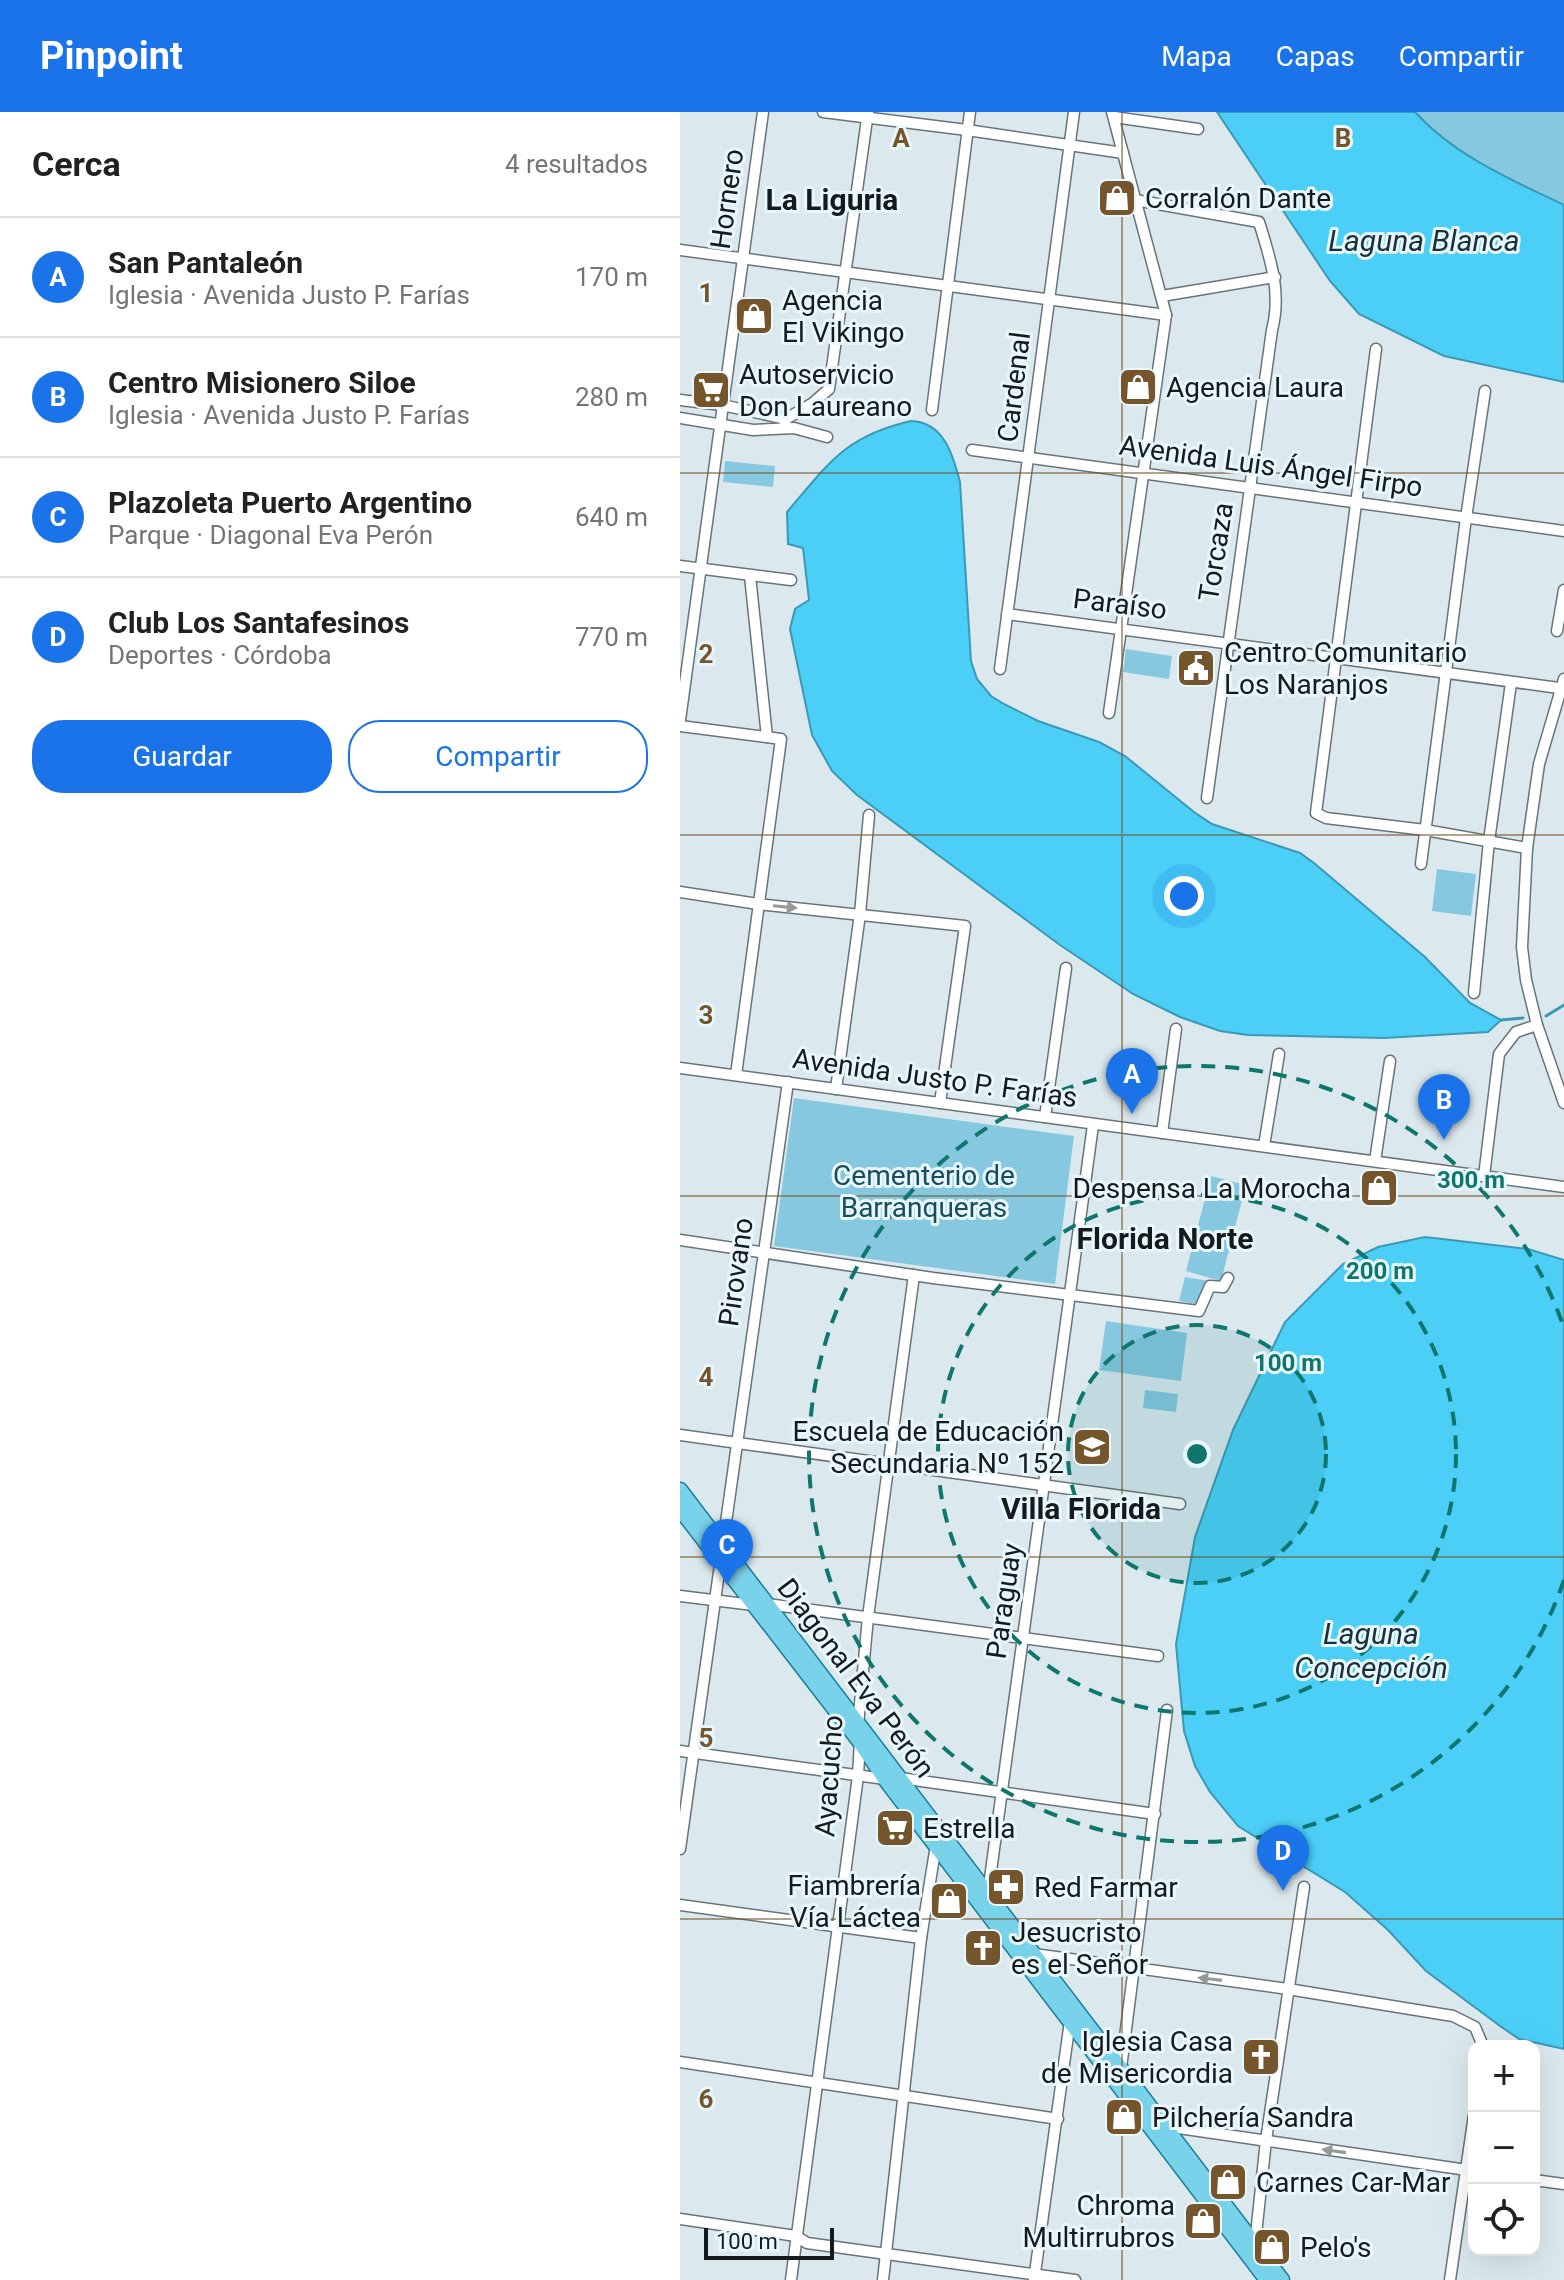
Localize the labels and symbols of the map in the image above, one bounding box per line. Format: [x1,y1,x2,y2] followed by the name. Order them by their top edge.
[892,123,910,153] text: A
[1335,123,1351,153] text: B
[704,147,750,251] street label: Hornero
[1096,177,1138,219] shop icon: Corralón Dante
[766,182,898,217] district label: La Liguria
[1145,182,1331,215] place label: Corralón Dante
[1328,223,1520,258] water label: Laguna Blanca
[699,278,713,308] text: 1
[782,284,904,349] place label: Agencia El Vikingo
[733,295,775,337] shop icon: Agencia El Vikingo
[991,330,1037,444] street label: Cardenal
[739,358,912,423] place label: Autoservicio Don Laureano
[1117,366,1159,408] shop icon: Agencia Laura
[690,369,732,411] supermarket icon: Autoservicio Don Laureano
[1166,371,1344,404] place label: Agencia Laura
[1117,428,1425,504] street label: Avenida Luis Ángel Firpo
[1192,500,1240,604] street label: Torcaza
[1071,582,1169,626] street label: Paraíso
[1224,636,1467,701] place label: Centro Comunitario Los Naranjos
[699,639,713,669] text: 2
[1175,647,1217,689] public building icon: Centro Comunitario Los Naranjos
[1164,876,1204,916] your location
[773,900,798,913] one-way arrow
[699,1000,713,1030] text: 3
[791,1042,1079,1114] street label: Avenida Justo P. Farías
[1106,1048,1158,1114] pin: A
[1418,1074,1470,1140] pin: B
[833,1159,1015,1224] park label: Cementerio de Barranqueras
[1437,1166,1505,1194] text: 300 m
[1358,1167,1400,1209] shop icon: Despensa La Morocha
[1073,1172,1351,1205] place label: Despensa La Morocha
[712,1215,760,1329] street label: Pirovano
[1077,1221,1253,1256] district label: Florida Norte
[1346,1257,1414,1285] text: 200 m
[1254,1349,1322,1377] text: 100 m
[699,1362,714,1392] text: 4
[792,1415,1064,1480] place label: Escuela de Educación Secundaria Nº 152
[1071,1426,1113,1468] school or university icon: Escuela de Educación Secundaria Nº 152
[1183,1440,1211,1468] centre of rings
[1001,1491,1161,1526] district label: Villa Florida
[701,1519,753,1585] pin: C
[980,1541,1028,1661] street label: Paraguay
[770,1572,942,1784] street label: Diagonal Eva Perón
[1294,1616,1448,1685] water label: Laguna Concepción
[808,1714,850,1838] street label: Ayacucho
[699,1723,713,1753] text: 5
[874,1807,916,1849] supermarket icon: Estrella
[923,1812,1015,1845] place label: Estrella
[1257,1825,1309,1891] pin: D
[985,1866,1027,1908] pharmacy icon: Red Farmar
[787,1869,921,1934] place label: Fiambrería Vía Láctea
[1034,1871,1178,1904] place label: Red Farmar
[928,1880,970,1922] shop icon: Fiambrería Vía Láctea
[1011,1916,1149,1981] place label: Jesucristo es el Señor
[962,1927,1004,1969] church icon: Jesucristo es el Señor
[1198,1972,1223,1985] one-way arrow
[1041,2025,1233,2090] place label: Iglesia Casa de Misericordia
[1240,2036,1282,2078] church icon: Iglesia Casa de Misericordia
[699,2084,714,2114] text: 6
[1103,2096,1145,2138] shop icon: Pilchería Sandra
[1152,2101,1354,2134] place label: Pilchería Sandra
[1321,2144,1346,2157] one-way arrow
[1207,2161,1249,2203] shop icon: Carnes Car-Mar
[1256,2166,1451,2199] place label: Carnes Car-Mar
[1023,2189,1175,2254] place label: Chroma Multirrubros
[1182,2200,1224,2242] shop icon: Chroma Multirrubros
[704,2224,834,2260] scale bar
[1251,2226,1293,2268] shop icon: Pelo's
[1300,2231,1372,2264] place label: Pelo's

